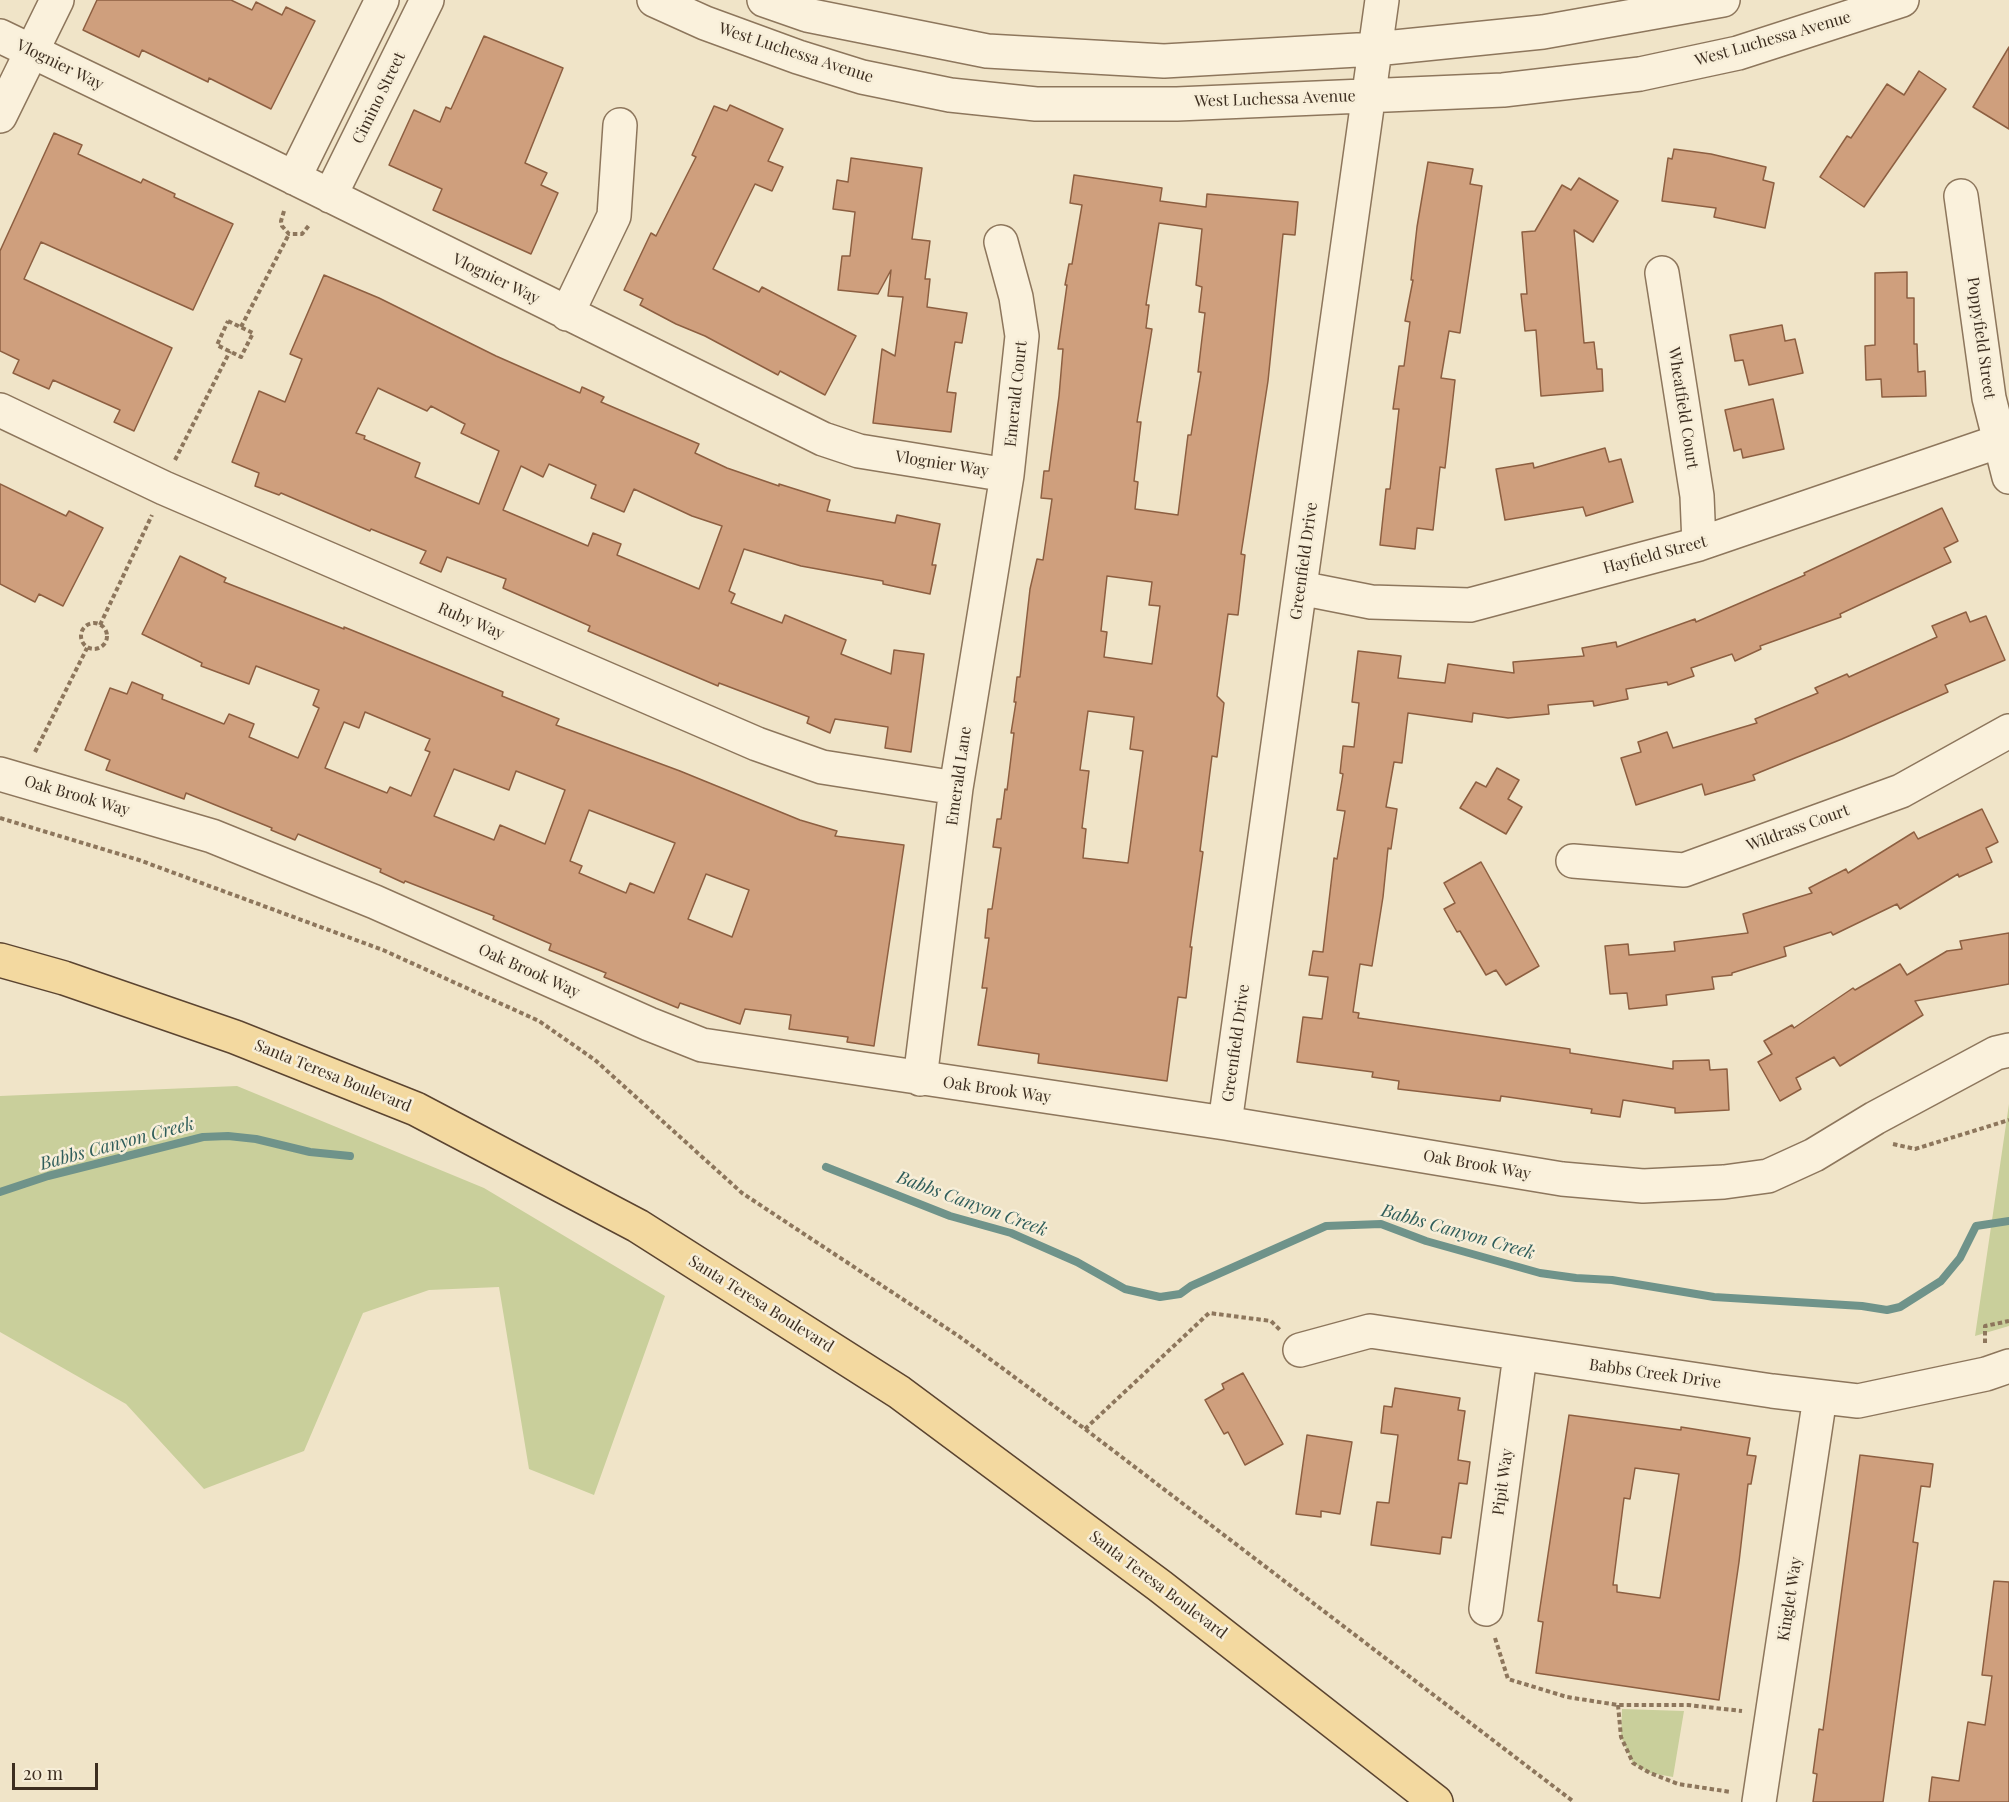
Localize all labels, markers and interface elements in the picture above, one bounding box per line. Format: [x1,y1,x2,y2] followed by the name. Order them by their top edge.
[1693,8,1853,70] street label: West Luchessa Avenue
[716,19,876,87] street label: West Luchessa Avenue
[13,36,107,94] street label: Vlognier Way
[348,49,410,147] street label: Cimino Street
[1194,87,1356,111] street label: West Luchessa Avenue
[449,250,543,308] street label: Vlognier Way
[1963,276,1999,400] street label: Poppyfield Street
[1001,340,1031,448] street label: Emerald Court
[1664,346,1702,470] street label: Wheatfield Court
[894,447,990,481] street label: Vlognier Way
[1286,501,1322,621] street label: Greenfield Drive
[1601,532,1709,578] street label: Hayfield Street
[435,598,507,644] street label: Ruby Way
[943,725,975,827] street label: Emerald Lane
[22,772,132,820] street label: Oak Brook Way
[1744,801,1852,855] street label: Wildrass Court
[475,940,583,1002] street label: Oak Brook Way
[1218,983,1254,1103] street label: Greenfield Drive
[252,1036,414,1116] street label: Santa Teresa Boulevard
[942,1073,1052,1107] street label: Oak Brook Way
[38,1113,196,1175] water label: Babbs Canyon Creek
[1422,1146,1532,1184] street label: Oak Brook Way
[894,1167,1050,1241] water label: Babbs Canyon Creek
[1379,1200,1537,1264] water label: Babbs Canyon Creek
[685,1252,837,1356] street label: Santa Teresa Boulevard
[1588,1355,1722,1393] street label: Babbs Creek Drive
[1489,1447,1517,1517] street label: Pipit Way
[1085,1527,1231,1643] street label: Santa Teresa Boulevard
[1774,1556,1806,1642] street label: Kinglet Way
[15,1751,100,1789] scale bar
[23,1761,63,1785] text: 20 m

